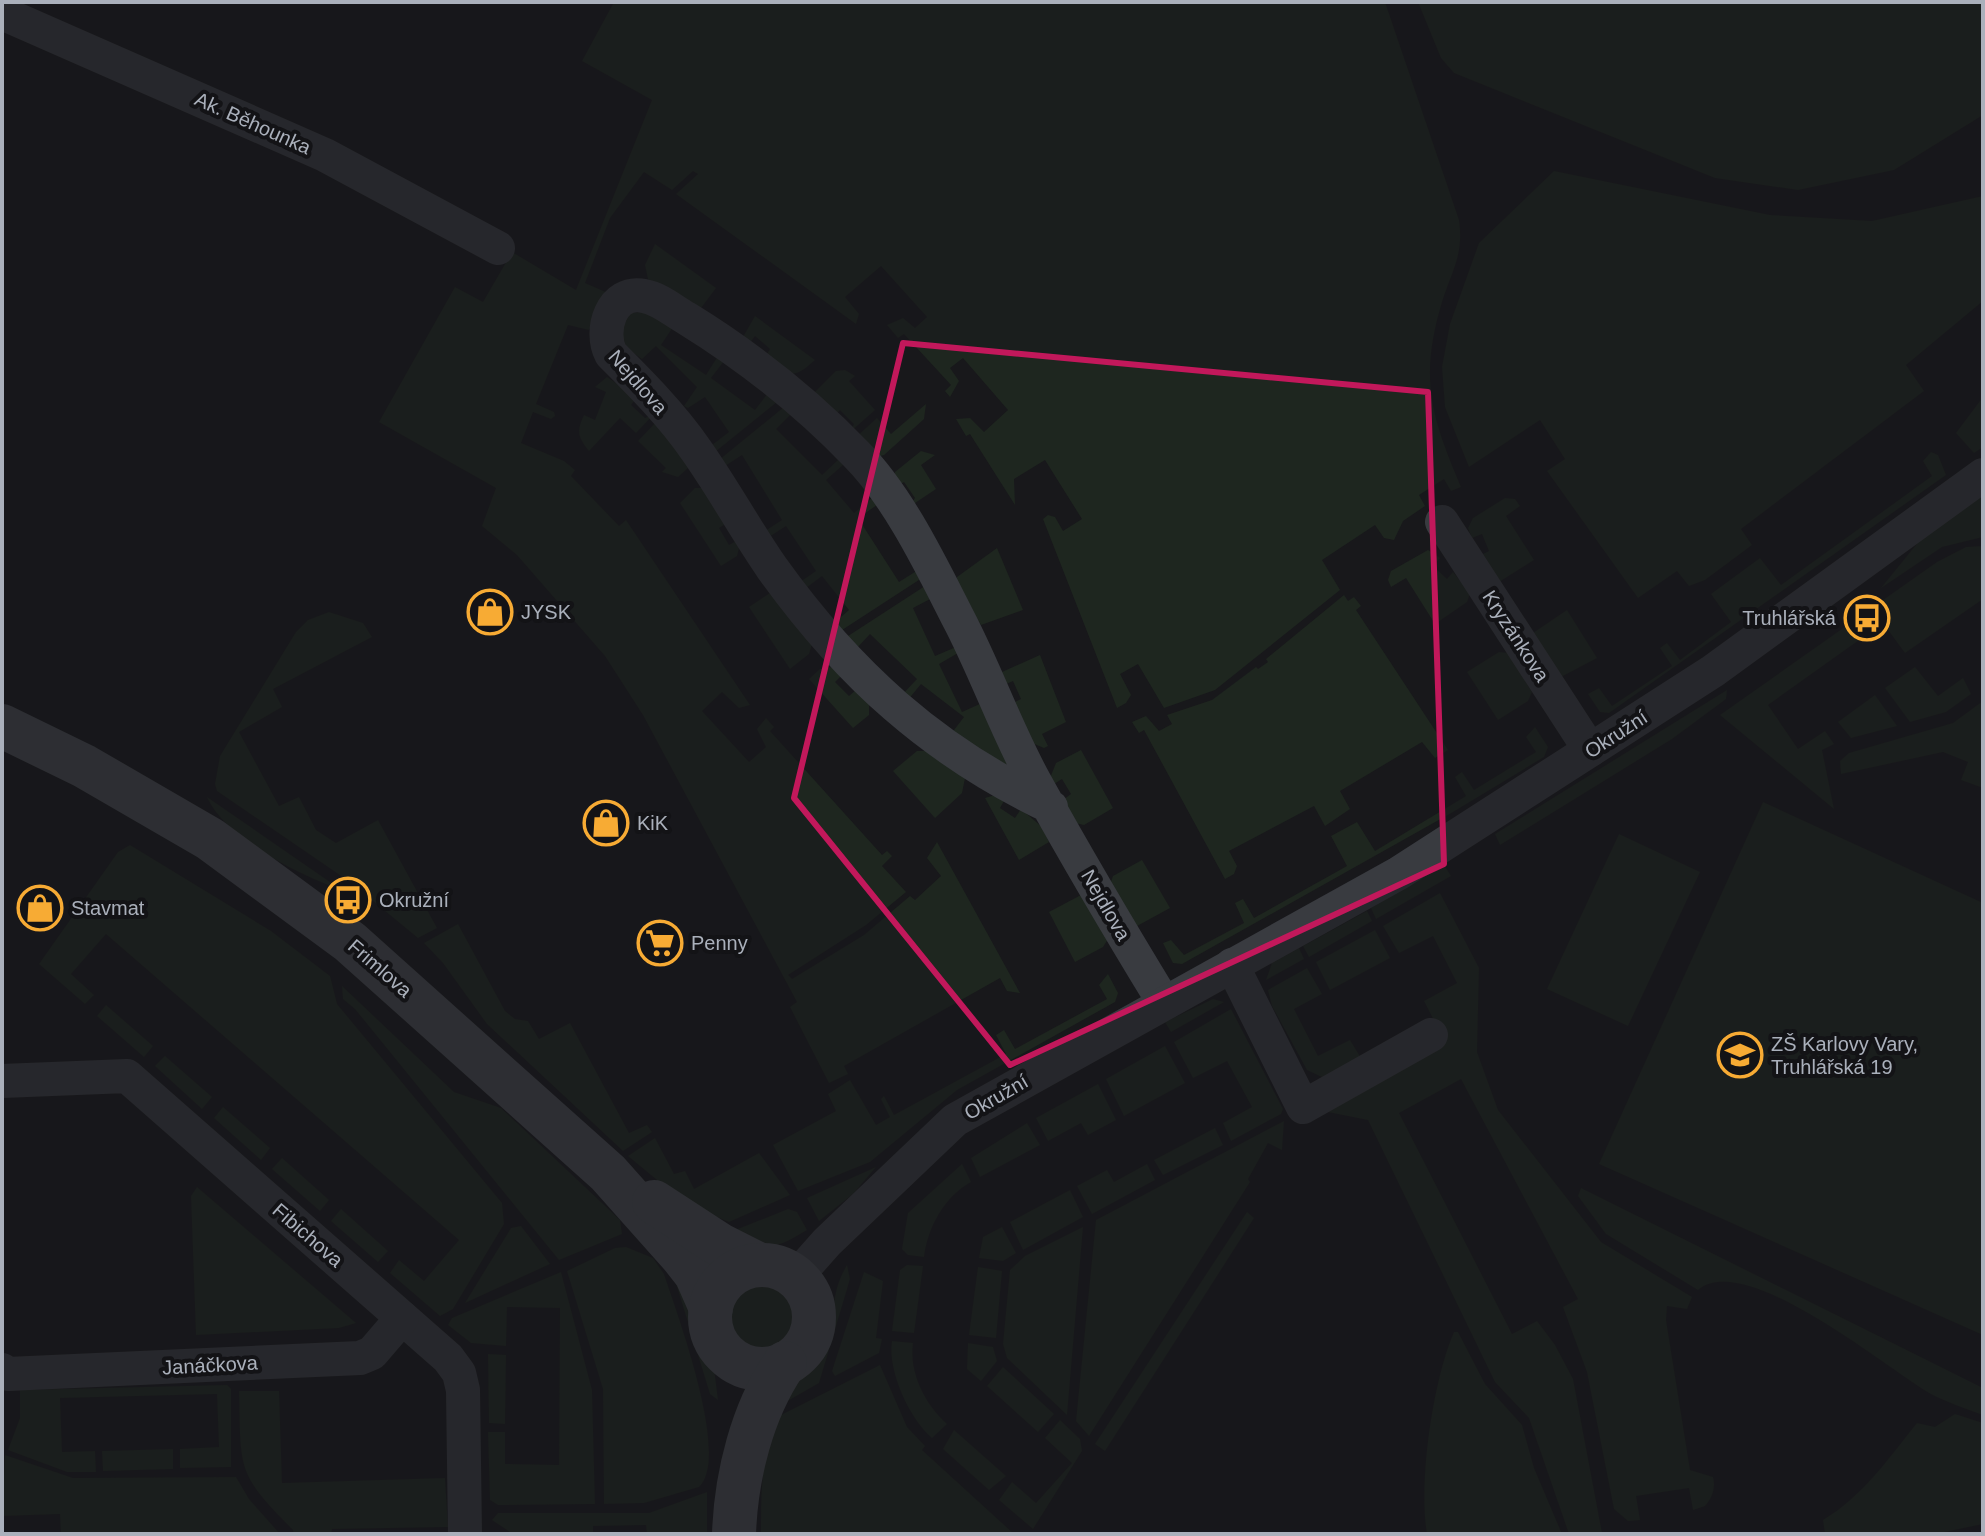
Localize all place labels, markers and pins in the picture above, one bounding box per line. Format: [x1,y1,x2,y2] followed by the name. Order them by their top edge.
[466,588,514,636] shop icon: JYSK
[1843,594,1891,642] bus stop icon: Truhlářská
[521,601,572,623] place label: JYSK
[1742,607,1837,629] place label: Truhlářská
[582,799,630,847] shop icon: KiK
[637,812,669,834] place label: KiK
[324,876,372,924] bus stop icon: Okružní
[16,884,64,932] shop icon: Stavmat
[379,889,449,911] place label: Okružní
[71,897,145,919] place label: Stavmat
[636,919,684,967] supermarket icon: Penny
[691,932,748,954] place label: Penny
[1716,1031,1764,1079] school or university icon: ZŠ Karlovy Vary, Truhlářská 19
[1771,1033,1918,1078] place label: ZŠ Karlovy Vary, Truhlářská 19

